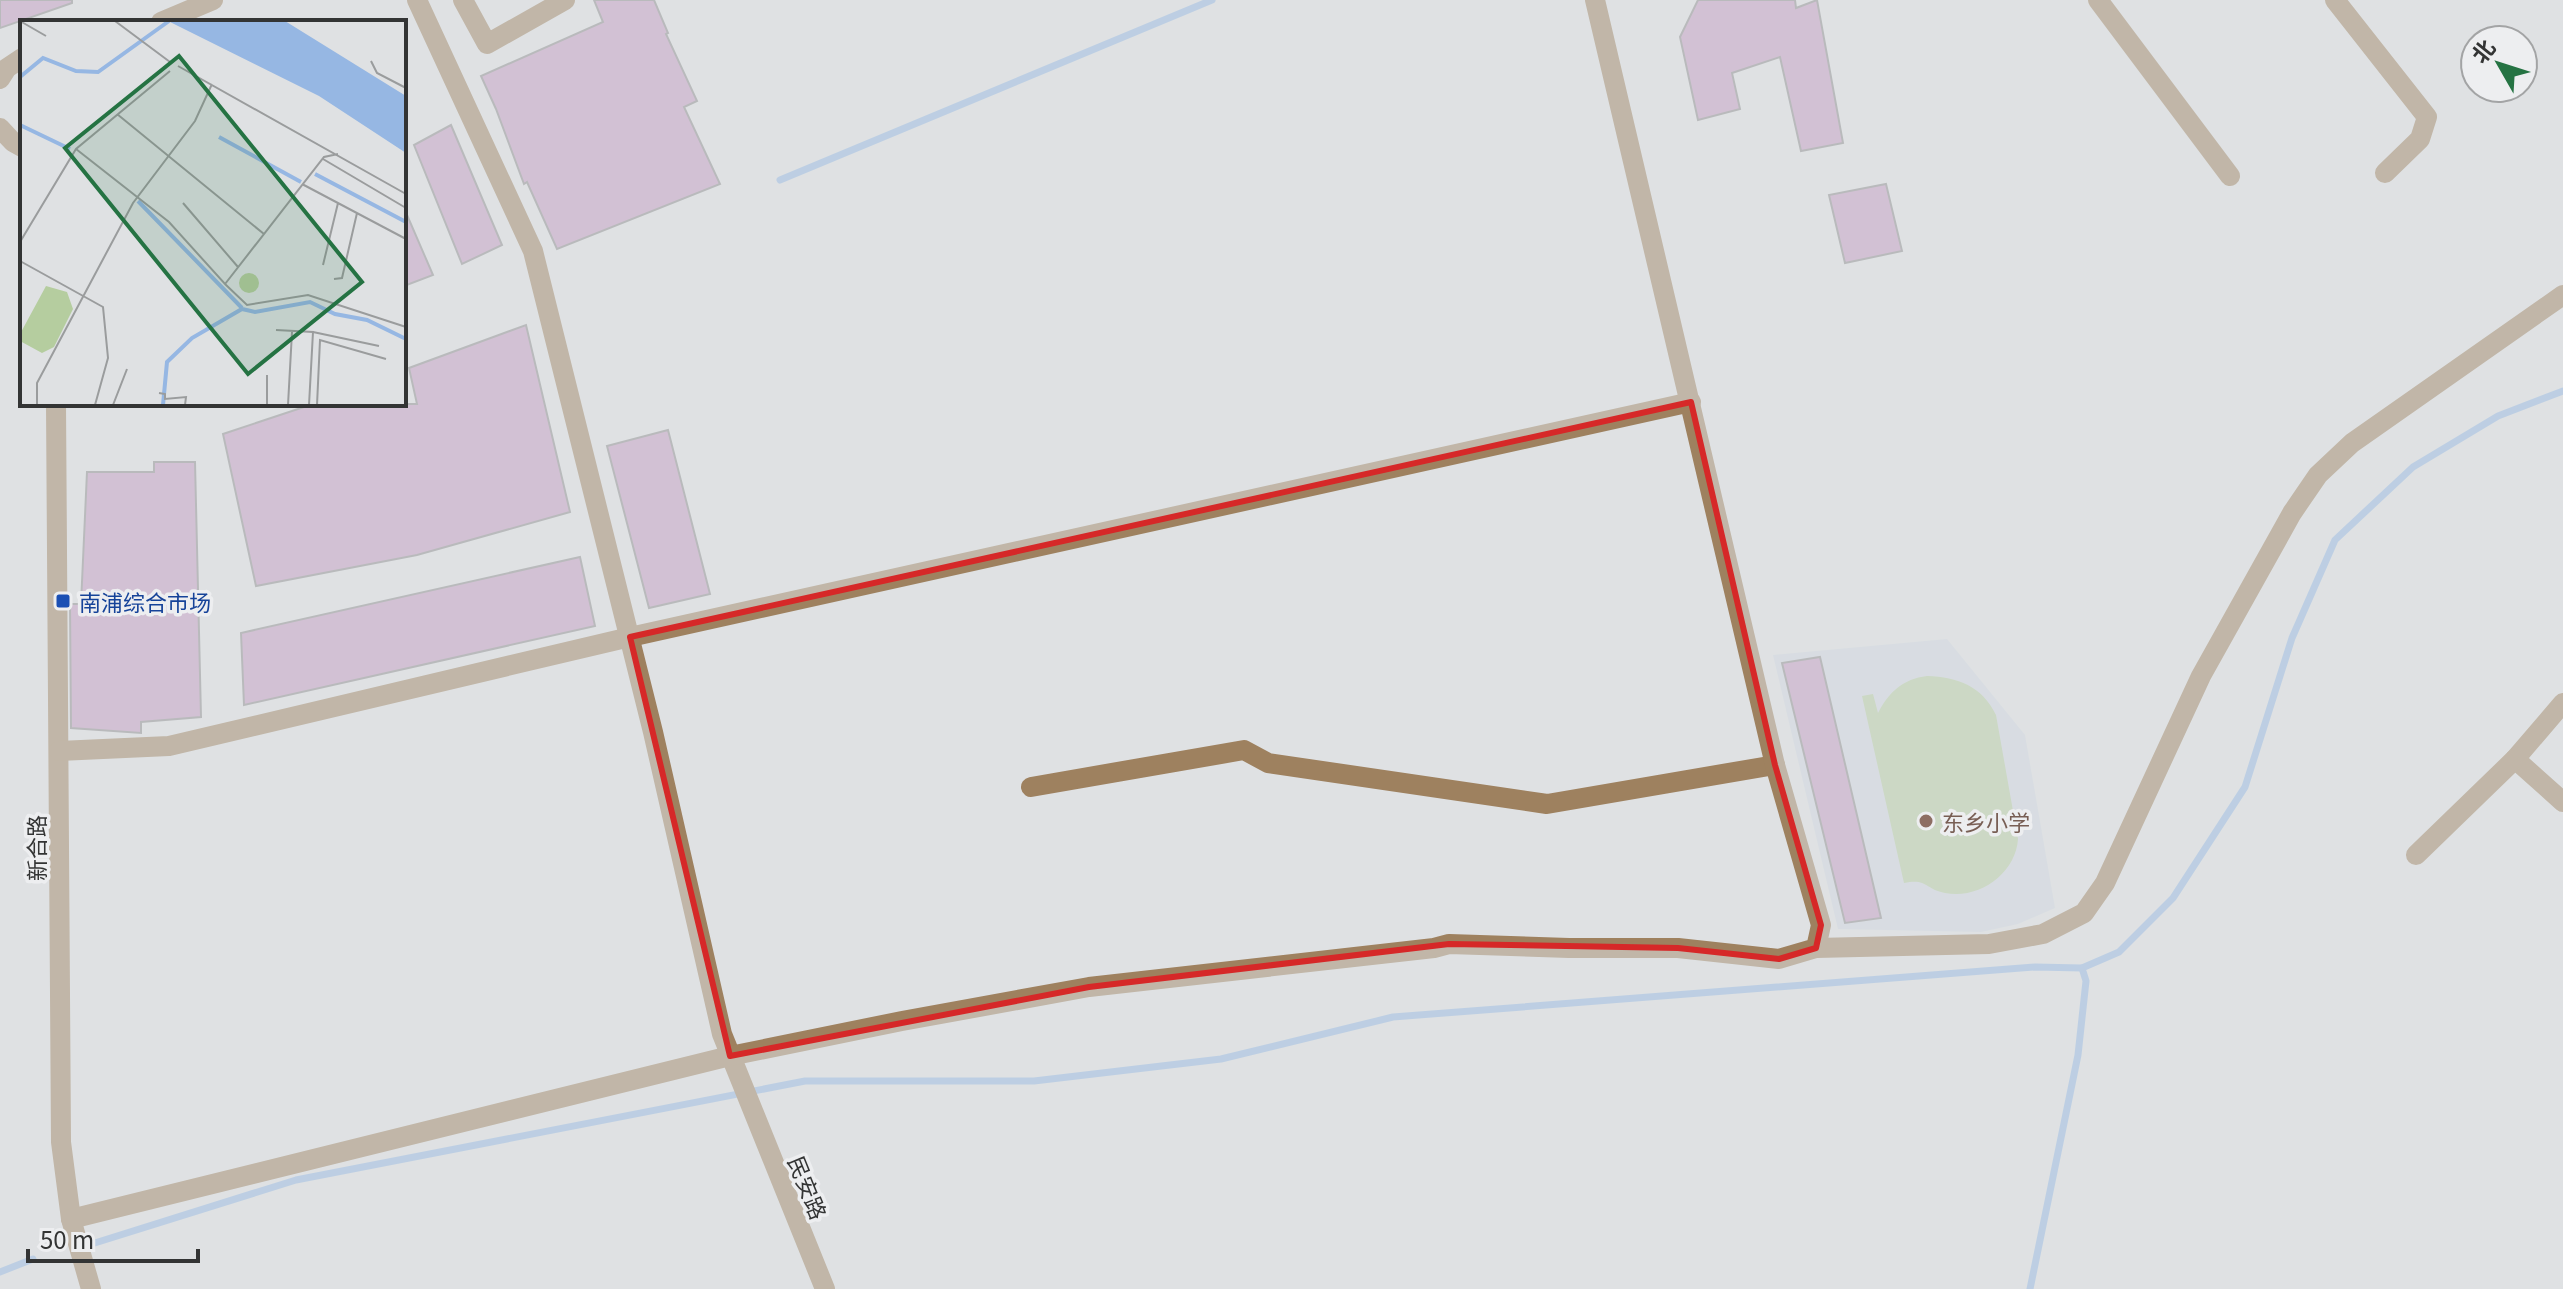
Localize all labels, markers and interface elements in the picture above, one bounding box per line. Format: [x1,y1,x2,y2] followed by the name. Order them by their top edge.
[20,20,406,406] inset map
[2459,24,2539,104] north arrow
[2463,32,2501,69] text: 北
[79,585,211,617] place label: 南浦综合市场
[54,592,72,610] marker: 南浦综合市场
[1942,805,2030,837] place label: 东乡小学
[1917,812,1935,830] marker: 东乡小学
[19,815,51,881] street label: 新合路
[782,1150,836,1224] street label: 民安路
[28,1213,198,1263] scale bar
[40,1221,94,1256] text: 50 m

